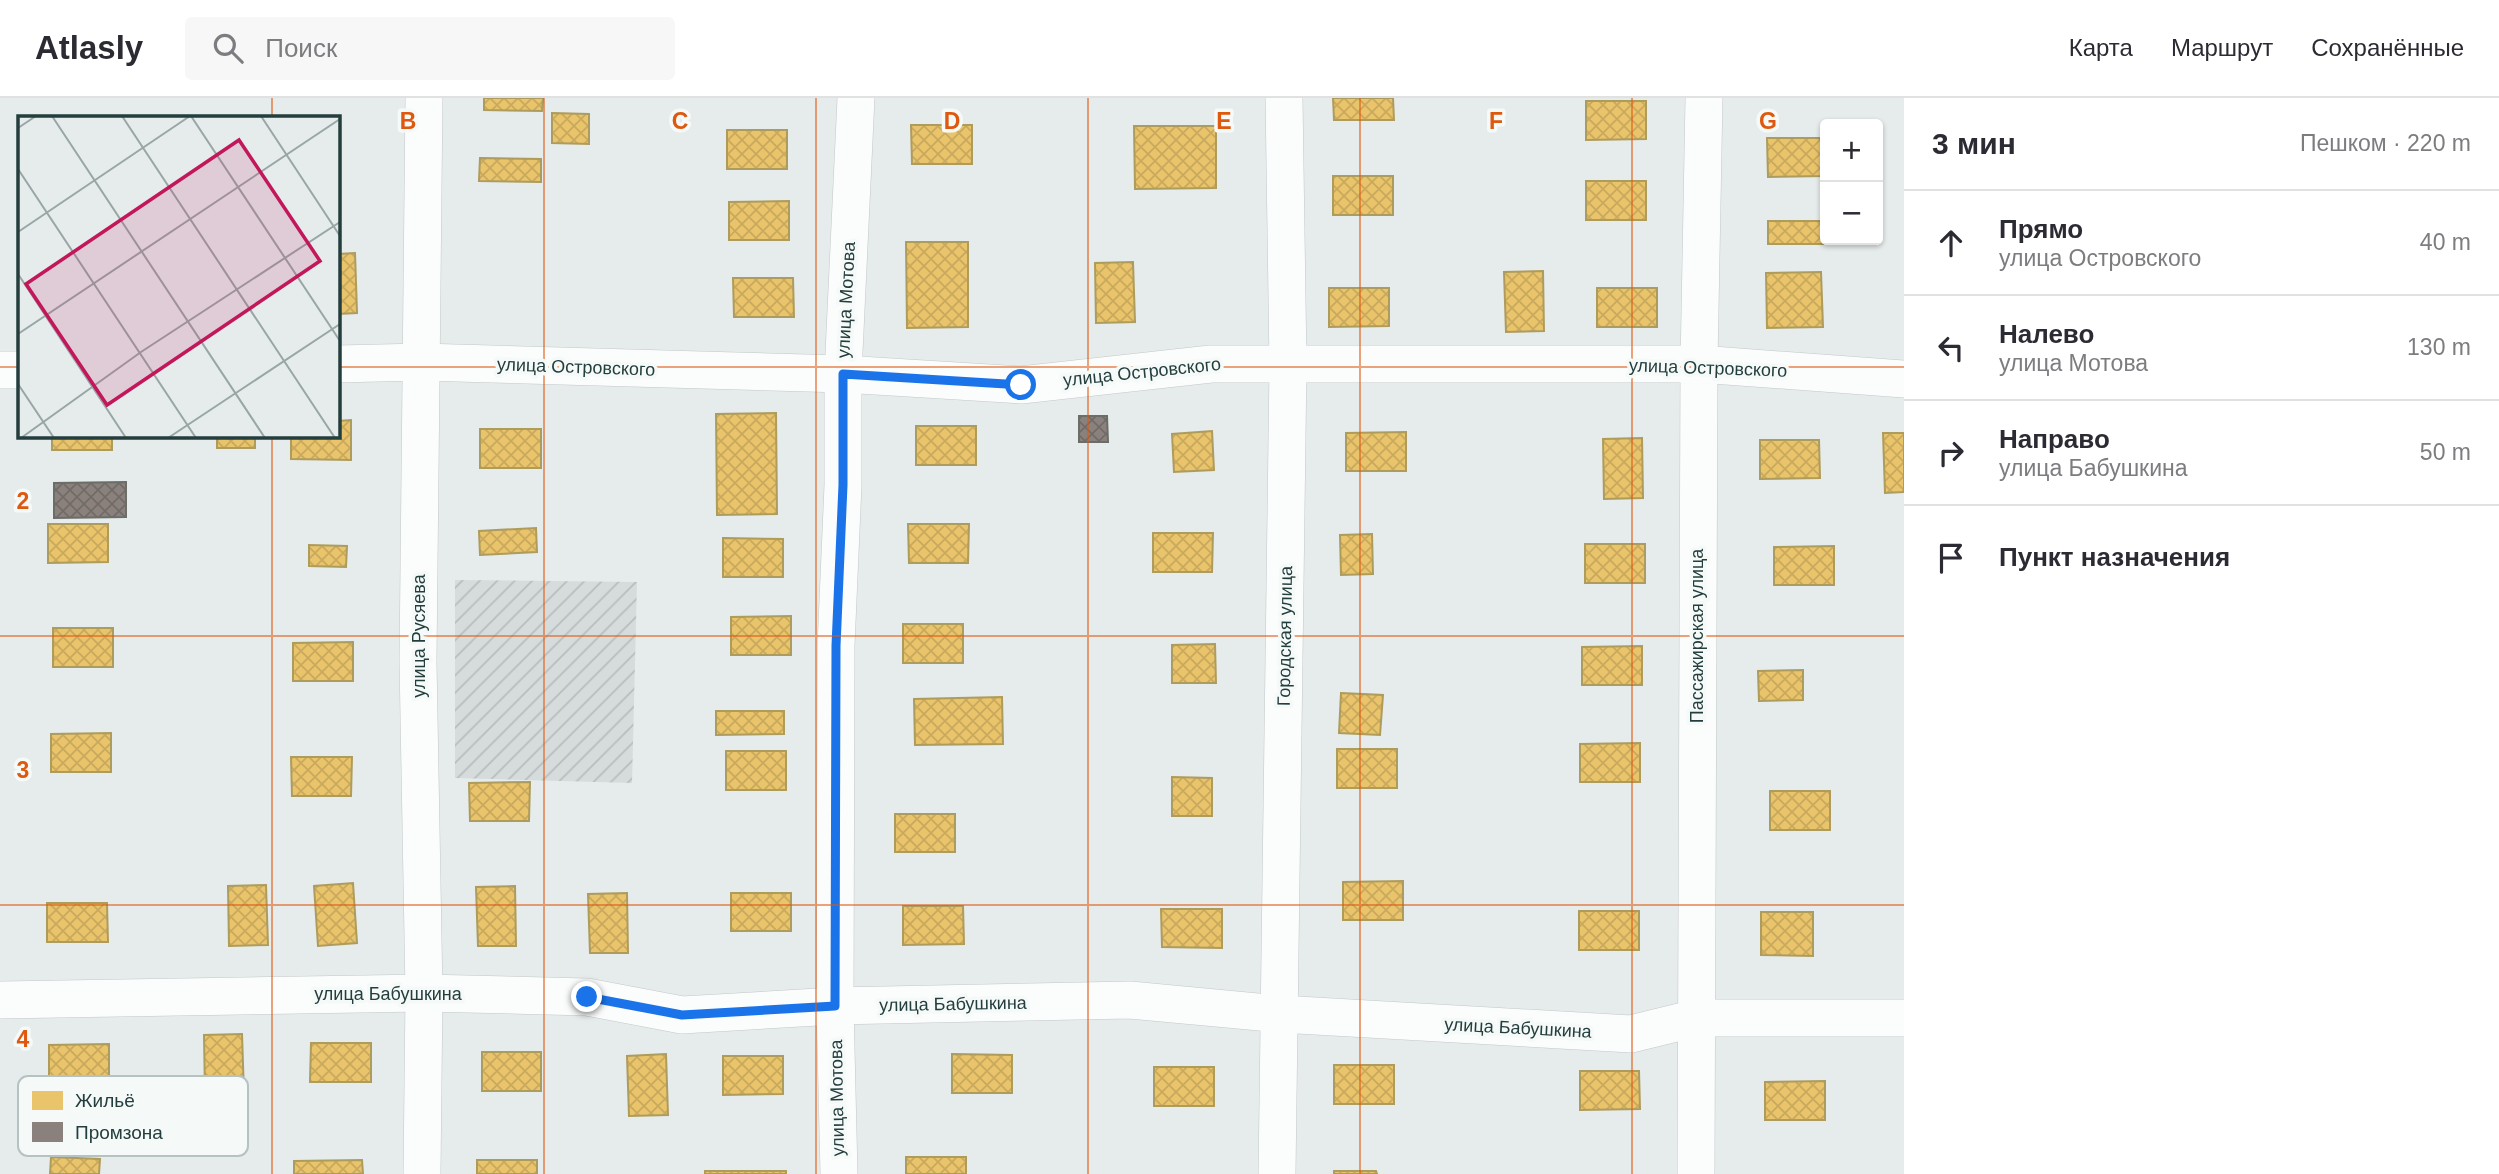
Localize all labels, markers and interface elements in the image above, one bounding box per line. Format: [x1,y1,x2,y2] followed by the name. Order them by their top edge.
[185,17,675,80] search box
[35,29,143,66] text: Atlasly
[209,29,247,67] icon: search
[265,33,337,63] text: Поиск
[2069,34,2133,61] text: Карта
[2171,34,2273,61] text: Маршрут
[2311,34,2464,61] text: Сохранённые
[400,108,416,134] text: B
[672,108,688,134] text: C
[944,108,960,134] text: D
[1216,108,1232,134] text: E
[1489,108,1503,134] text: F
[1759,108,1777,134] text: G
[18,116,340,438] inset map
[1820,119,1883,245] map controls
[1820,119,1883,182] button: +
[1932,127,2016,160] text: 3 мин
[2300,130,2471,156] text: Пешком · 220 m
[1820,182,1883,245] button: −
[1999,214,2083,244] text: Прямо
[1932,224,1970,262] icon: ahead
[2420,229,2471,255] text: 40 m
[833,240,859,359] street label: улица Мотова
[1999,245,2201,271] text: улица Островского
[1999,319,2094,349] text: Налево
[1932,329,1970,367] icon: left
[2407,334,2471,360] text: 130 m
[1999,350,2148,376] text: улица Мотова
[497,354,655,380] street label: улица Островского
[1062,354,1222,390] street label: улица Островского
[1629,355,1787,381] street label: улица Островского
[1005,369,1036,400] route start
[1999,424,2110,454] text: Направо
[1932,434,1970,472] icon: right
[2420,439,2471,465] text: 50 m
[1999,455,2188,481] text: улица Бабушкина
[17,488,29,514] text: 2
[1932,539,1970,577] icon: arrive
[1999,542,2230,572] text: Пункт назначения
[1687,548,1707,723] street label: Пассажирская улица
[1274,565,1296,706] street label: Городская улица
[409,573,429,698] street label: улица Русяева
[17,757,29,783] text: 3
[571,981,602,1012] route end
[314,984,463,1004] street label: улица Бабушкина
[879,993,1028,1015] street label: улица Бабушкина
[1444,1014,1593,1042] street label: улица Бабушкина
[17,1026,30,1052] text: 4
[826,1038,848,1157] street label: улица Мотова
[18,1076,248,1156] legend
[75,1090,135,1111] text: Жильё
[75,1122,163,1143] text: Промзона

